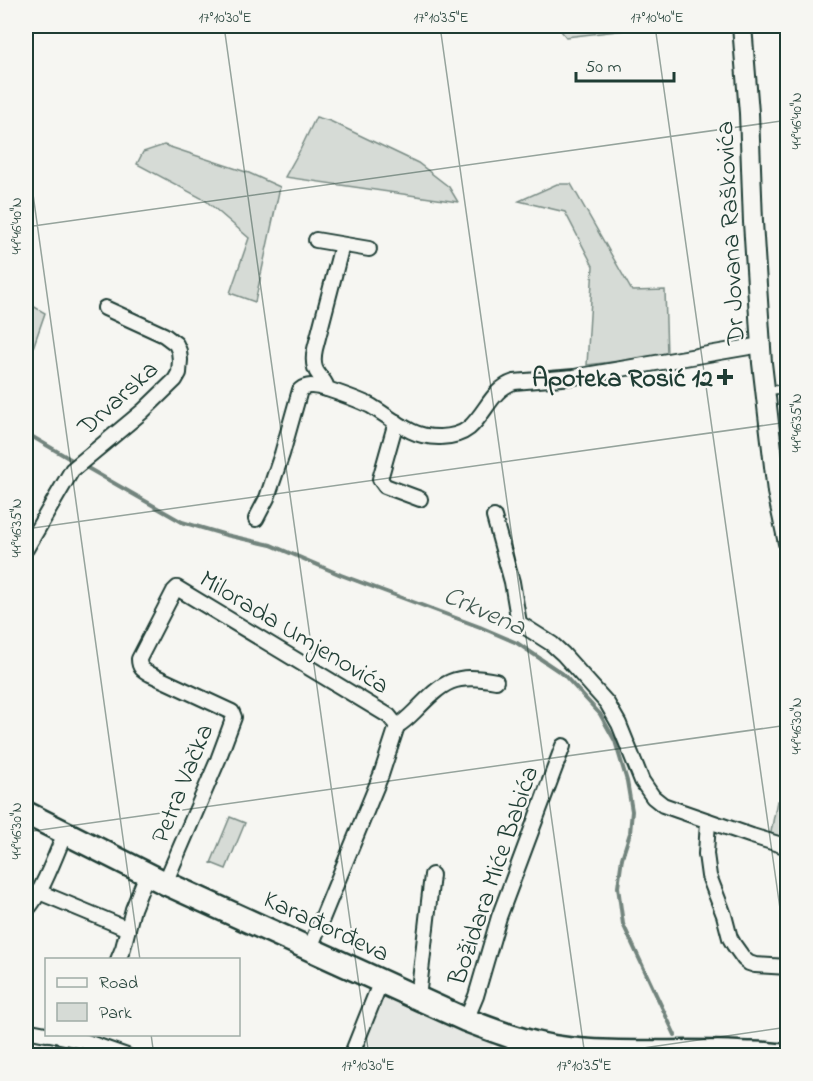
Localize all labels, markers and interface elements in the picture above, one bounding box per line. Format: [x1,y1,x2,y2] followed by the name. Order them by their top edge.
[198,7,252,29] text: 17°10'30"E
[413,7,469,29] text: 17°10'35"E
[630,7,684,29] text: 17°10'40"E
[576,45,674,83] scale bar
[585,55,622,81] text: 50 m
[786,92,808,150] text: 44°46'40"N
[707,120,757,347] street label: Dr Jovana Raškovića
[6,197,28,255] text: 44°46'40"N
[69,352,168,447] street label: Drvarska
[532,361,713,399] place label: Apoteka Rosić 12
[718,370,732,384] marker: Apoteka Rosić 12
[786,393,808,453] text: 44°46'35"N
[6,498,28,558] text: 44°46'35"N
[191,562,396,705] street label: Milorada Umjenovića
[437,577,532,648] water label: Crkvena
[786,697,808,755] text: 44°46'30"N
[143,719,225,850] street label: Petra Vačka
[439,761,550,992] street label: Božidara Miće Babića
[6,802,28,860] text: 44°46'30"N
[256,882,395,974] street label: Karađorđeva
[45,958,240,1036] legend
[99,971,138,997] text: Road
[99,1001,132,1027] text: Park
[341,1055,395,1077] text: 17°10'30"E
[556,1055,612,1077] text: 17°10'35"E

